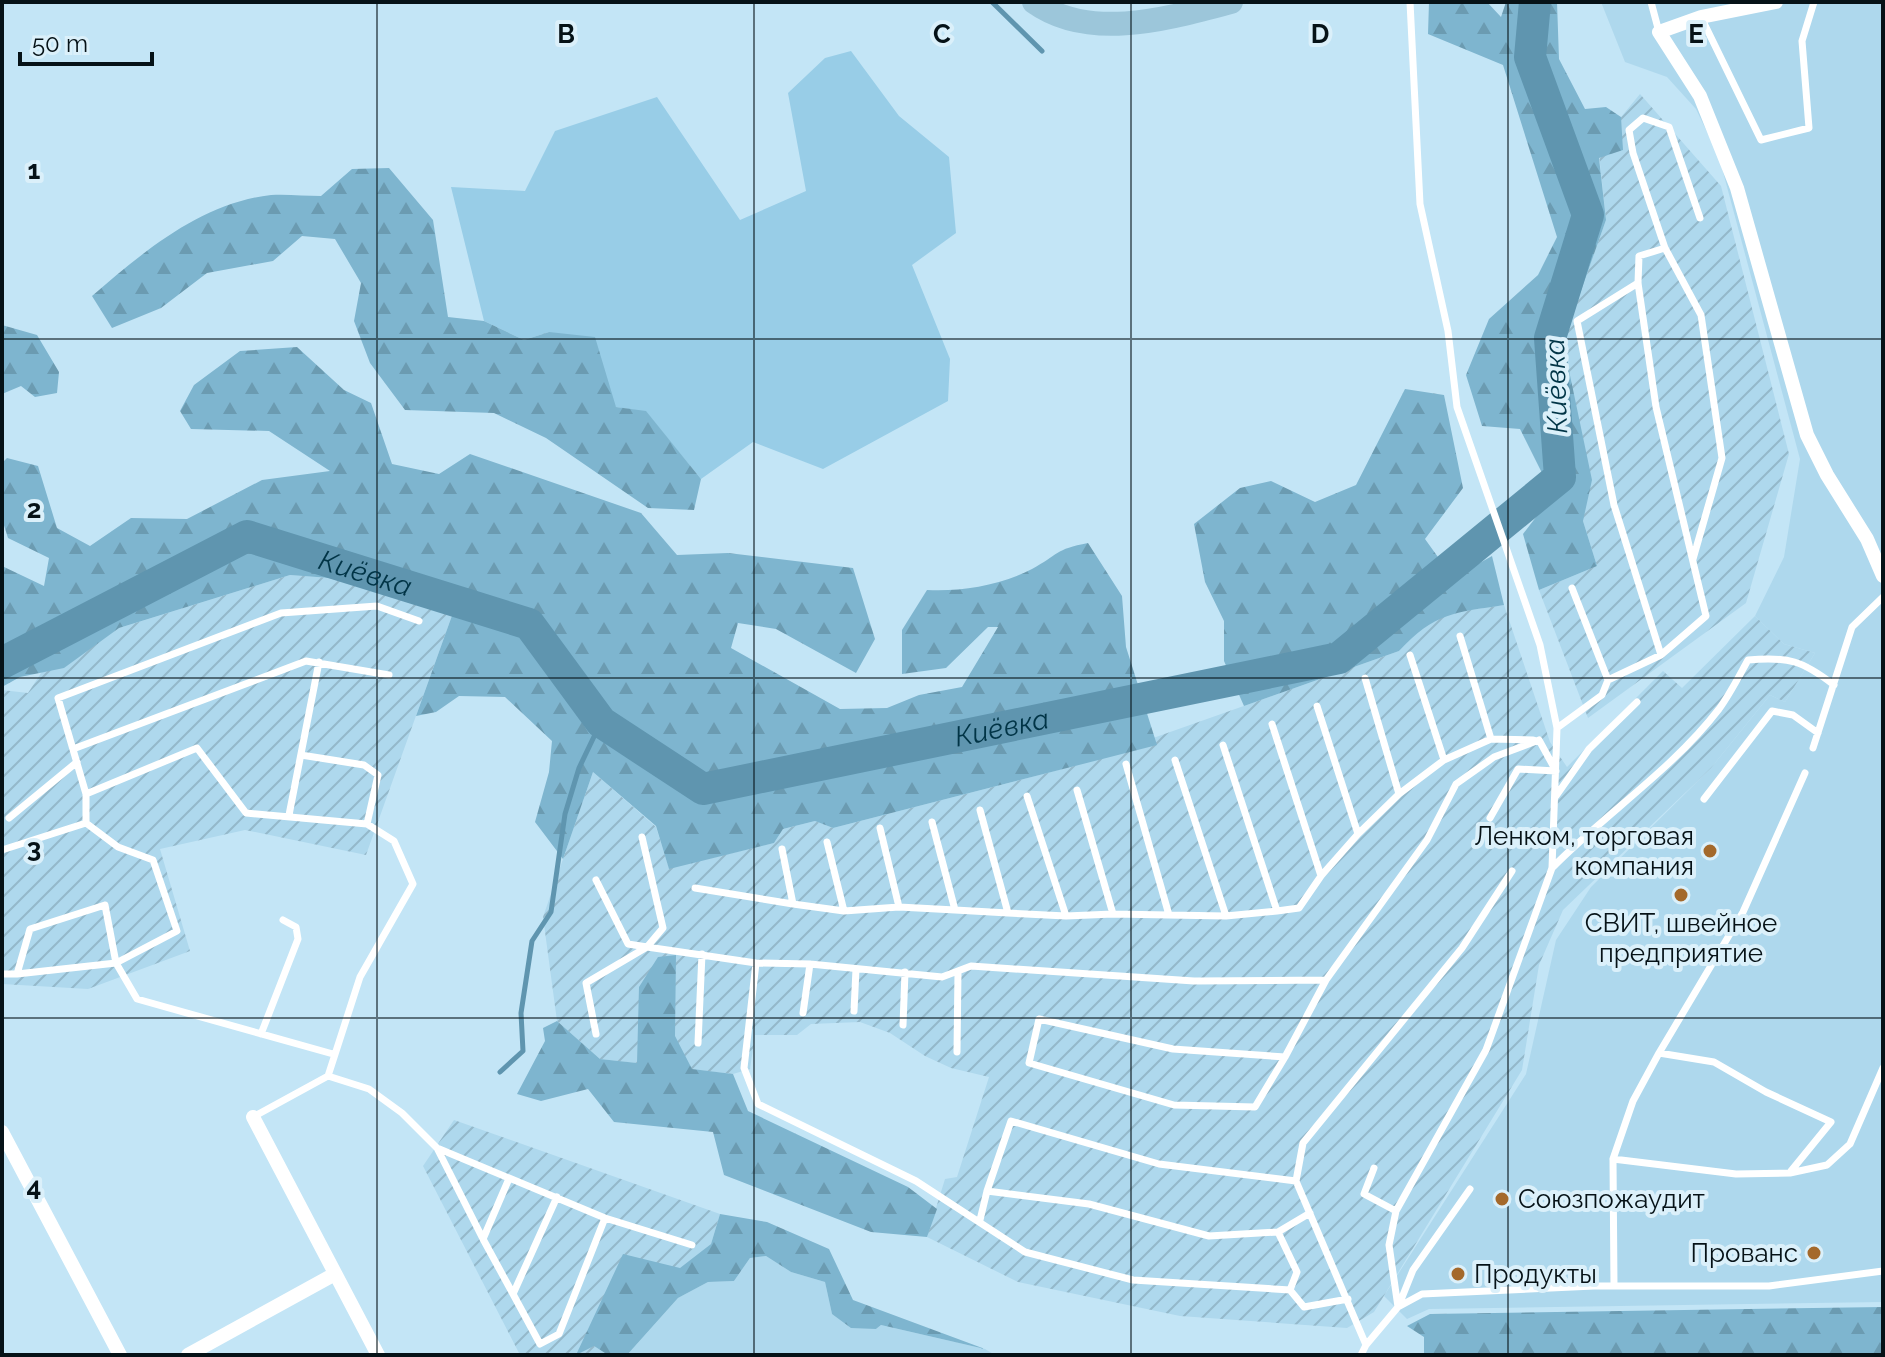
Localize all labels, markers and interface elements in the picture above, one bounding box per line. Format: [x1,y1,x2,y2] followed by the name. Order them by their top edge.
[20,16,152,66] scale bar
[557,19,575,49] text: B
[933,19,951,49] text: C
[1311,19,1329,49] text: D
[1688,19,1704,49] text: E
[32,29,88,58] text: 50 m
[28,155,41,185] text: 1
[1538,338,1574,434] water label: Киёвка
[27,494,41,524] text: 2
[315,543,416,603] water label: Киёвка
[952,702,1052,753] water label: Киёвка
[1474,821,1694,881] place label: Ленком, торговая компания
[27,833,41,863] text: 3
[1701,842,1719,860] marker: Ленком, торговая компания
[1672,886,1690,904] marker: СВИТ, швейное предприятие
[1585,908,1777,968] place label: СВИТ, швейное предприятие
[27,1172,41,1202] text: 4
[1518,1184,1705,1214] place label: Союзпожаудит
[1493,1190,1511,1208] marker: Союзпожаудит
[1690,1238,1798,1268] place label: Прованс
[1805,1244,1823,1262] marker: Прованс
[1474,1259,1597,1289] place label: Продукты
[1449,1265,1467,1283] marker: Продукты

